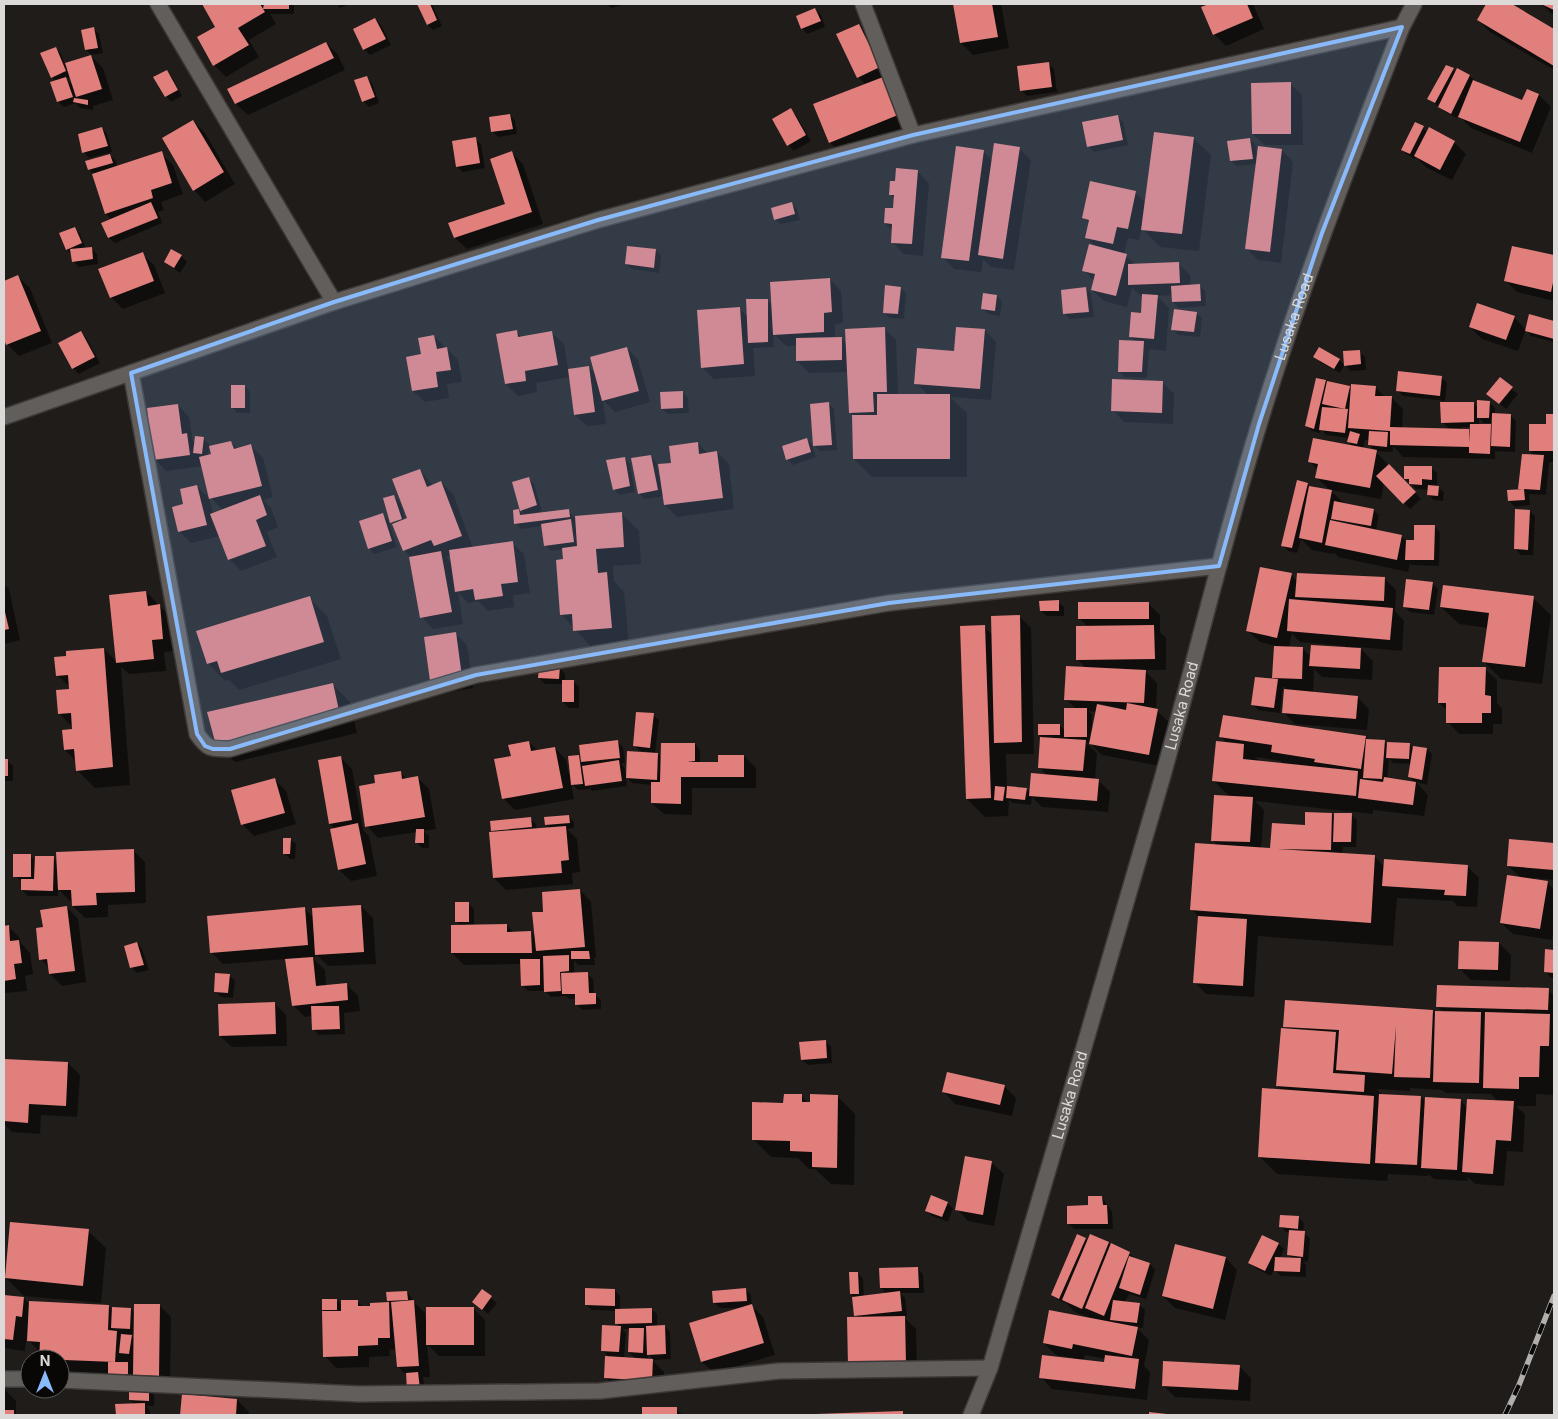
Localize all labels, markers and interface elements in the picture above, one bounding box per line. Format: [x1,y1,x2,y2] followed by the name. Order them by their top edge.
[1270,271,1317,363] street label: Lusaka Road
[1160,660,1202,752] street label: Lusaka Road
[1048,1049,1091,1141] street label: Lusaka Road
[20,1349,70,1399] north arrow
[40,1352,50,1369] text: N

